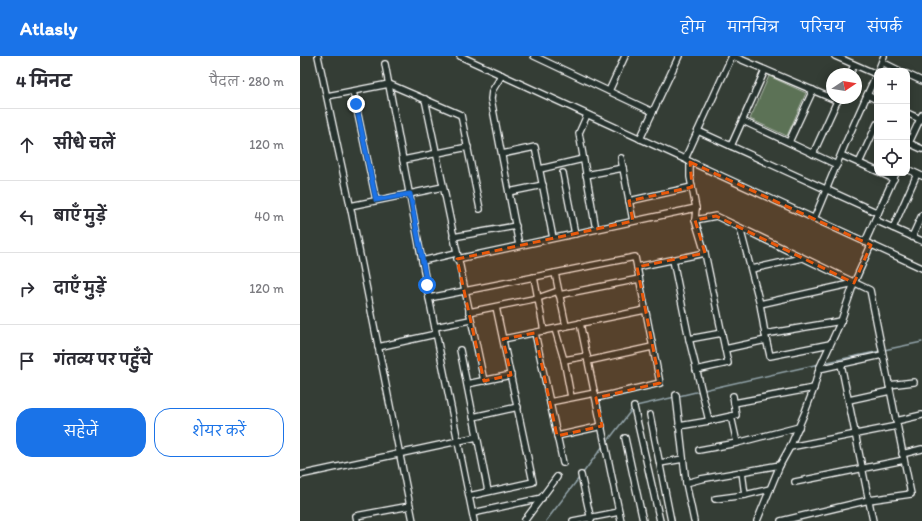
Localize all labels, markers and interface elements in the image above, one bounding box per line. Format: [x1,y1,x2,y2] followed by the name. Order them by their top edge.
[20,17,77,40] text: Atlasly
[681,19,705,36] text: होम
[727,19,779,36] text: मानचित्र
[801,19,845,36] text: परिचय
[867,19,902,36] text: संपर्क
[826,68,862,104] north arrow
[874,68,910,176] map controls
[874,68,910,104] button: +
[16,71,71,91] text: 4 मिनट
[209,74,284,89] text: पैदल · 280 m
[347,95,365,113] route end
[874,104,910,140] button: −
[16,134,38,156] icon: ahead
[54,135,115,153] text: सीधे चलें
[249,137,284,152] text: 120 m
[874,140,910,176] button: locate
[16,206,38,228] icon: left
[54,207,106,225] text: बाएँ मुड़ें
[254,209,284,224] text: 40 m
[418,276,436,294] route start
[16,278,38,300] icon: right
[54,279,106,297] text: दाएँ मुड़ें
[249,281,284,296] text: 120 m
[16,350,38,372] icon: arrive
[54,351,152,369] text: गंतव्य पर पहुँचे
[16,408,146,457] button: सहेजें
[154,408,284,457] button: शेयर करें

